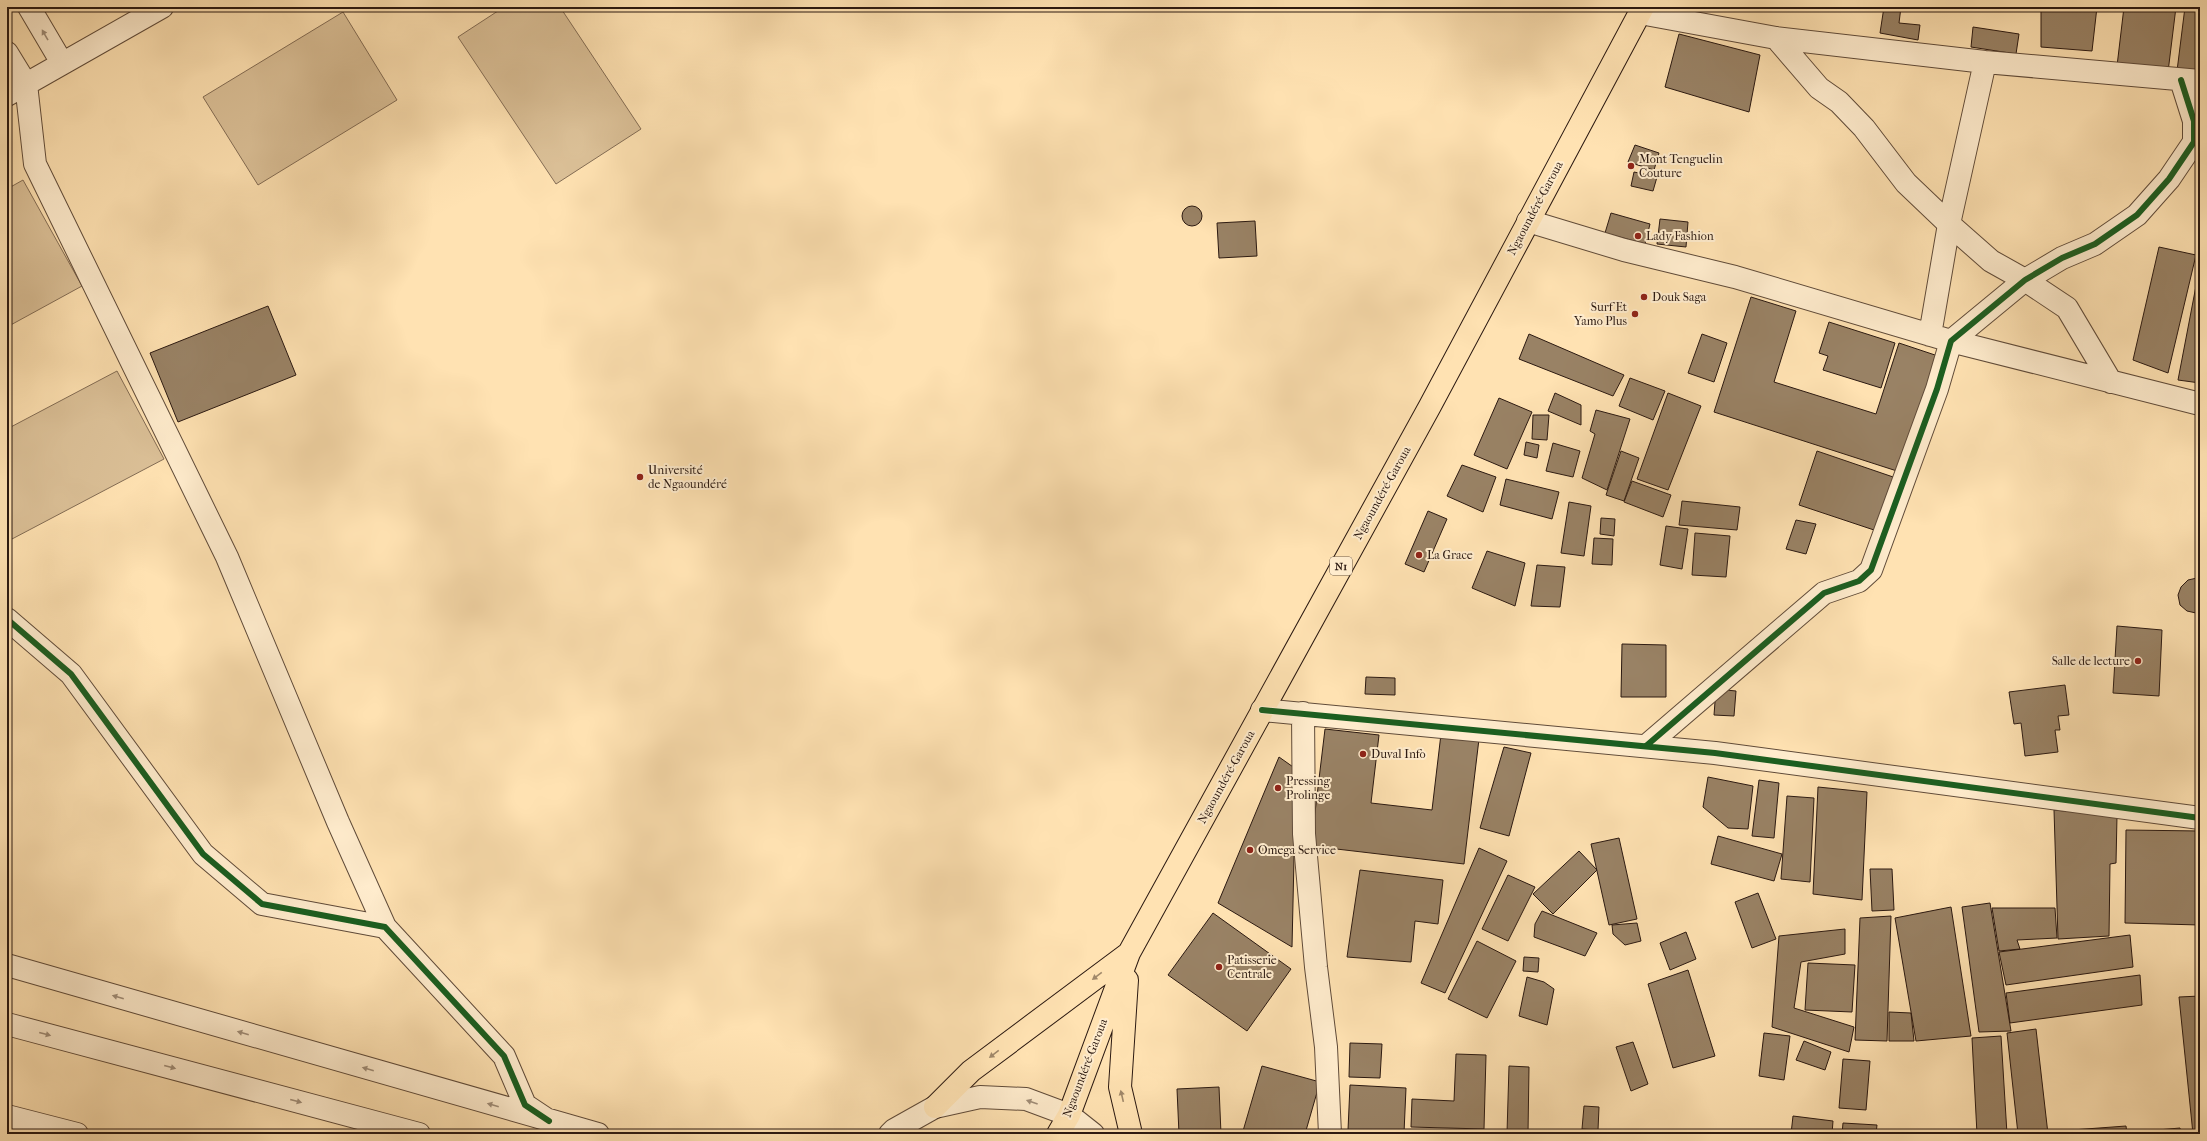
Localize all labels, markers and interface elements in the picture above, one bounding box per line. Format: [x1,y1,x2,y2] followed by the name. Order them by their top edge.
[42,29,49,41] one-way arrow
[1639,152,1723,180] place label: Mont Tenguelin Couture
[1504,158,1566,257] street label: Ngaoundéré-Garoua
[1626,161,1636,171] marker: Mont Tenguelin Couture
[1646,229,1714,243] place label: Lady Fashion
[1633,231,1643,241] marker: Lady Fashion
[1652,290,1707,304] place label: Douk Saga
[1639,292,1649,302] marker: Douk Saga
[1573,300,1628,328] place label: Surf Et Yamo Plus
[1630,309,1640,319] marker: Surf Et Yamo Plus
[1351,444,1414,542] street label: Ngaoundéré-Garoua
[648,463,727,491] place label: Université de Ngaoundéré
[635,472,645,482] marker: Université de Ngaoundéré
[1427,548,1473,562] place label: La Grace
[1414,550,1424,560] marker: La Grace
[1330,557,1352,575] road number: N1
[2052,654,2130,668] place label: Salle de lecture
[2133,656,2143,666] marker: Salle de lecture
[1195,728,1258,826] street label: Ngaoundéré-Garoua
[1371,747,1426,761] place label: Duval Info
[1358,749,1368,759] marker: Duval Info
[1286,774,1331,802] place label: Pressing Prolinge
[1273,783,1283,793] marker: Pressing Prolinge
[1258,843,1336,857] place label: Omega Service
[1245,845,1255,855] marker: Omega Service
[1227,953,1277,981] place label: Patisserie Centrale
[1214,962,1224,972] marker: Patisserie Centrale
[1092,972,1103,980] one-way arrow
[112,994,124,1000] one-way arrow
[1060,1016,1110,1119] street label: Ngaoundéré-Garoua
[236,1030,248,1036] one-way arrow
[39,1031,51,1037] one-way arrow
[988,1050,999,1058] one-way arrow
[164,1065,177,1071] one-way arrow
[361,1066,373,1072] one-way arrow
[1119,1090,1125,1102] one-way arrow
[290,1098,302,1104] one-way arrow
[1025,1098,1037,1104] one-way arrow
[486,1101,499,1107] one-way arrow

